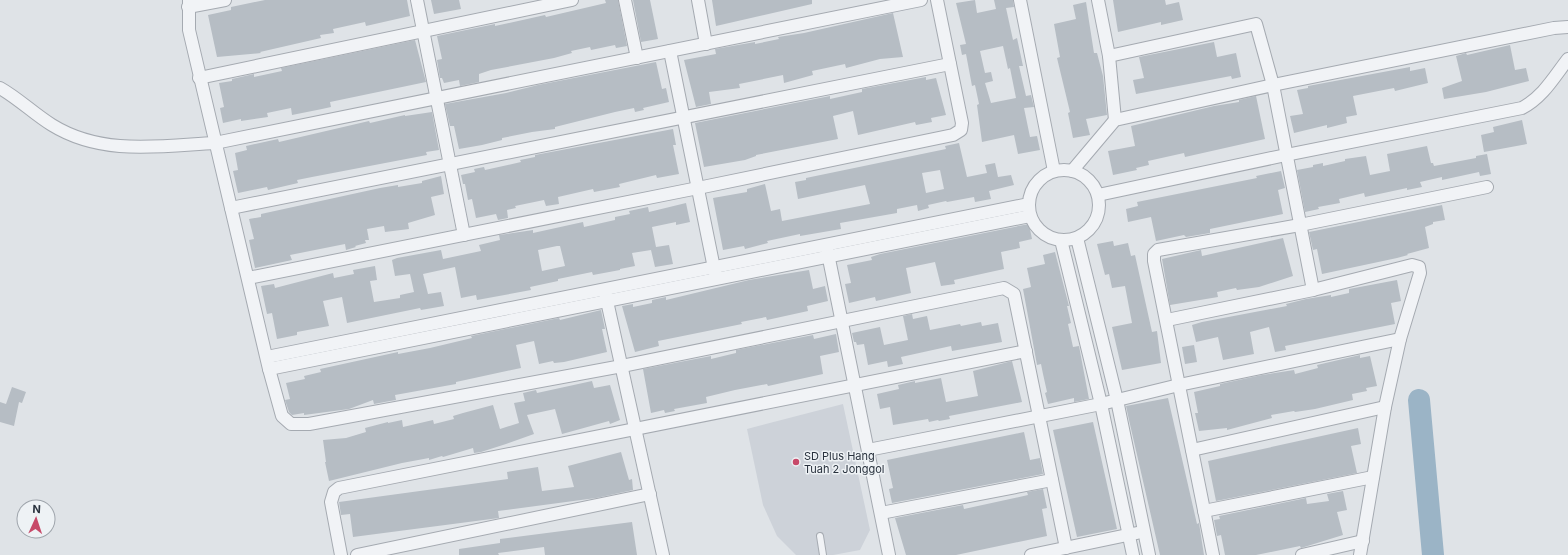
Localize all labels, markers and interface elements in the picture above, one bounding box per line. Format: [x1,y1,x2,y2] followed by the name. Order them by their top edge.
[804,449,885,476] place label: SD Plus Hang Tuah 2 Jonggol
[791,457,801,467] marker: SD Plus Hang Tuah 2 Jonggol
[16,499,56,539] north arrow
[32,502,41,516] text: N

